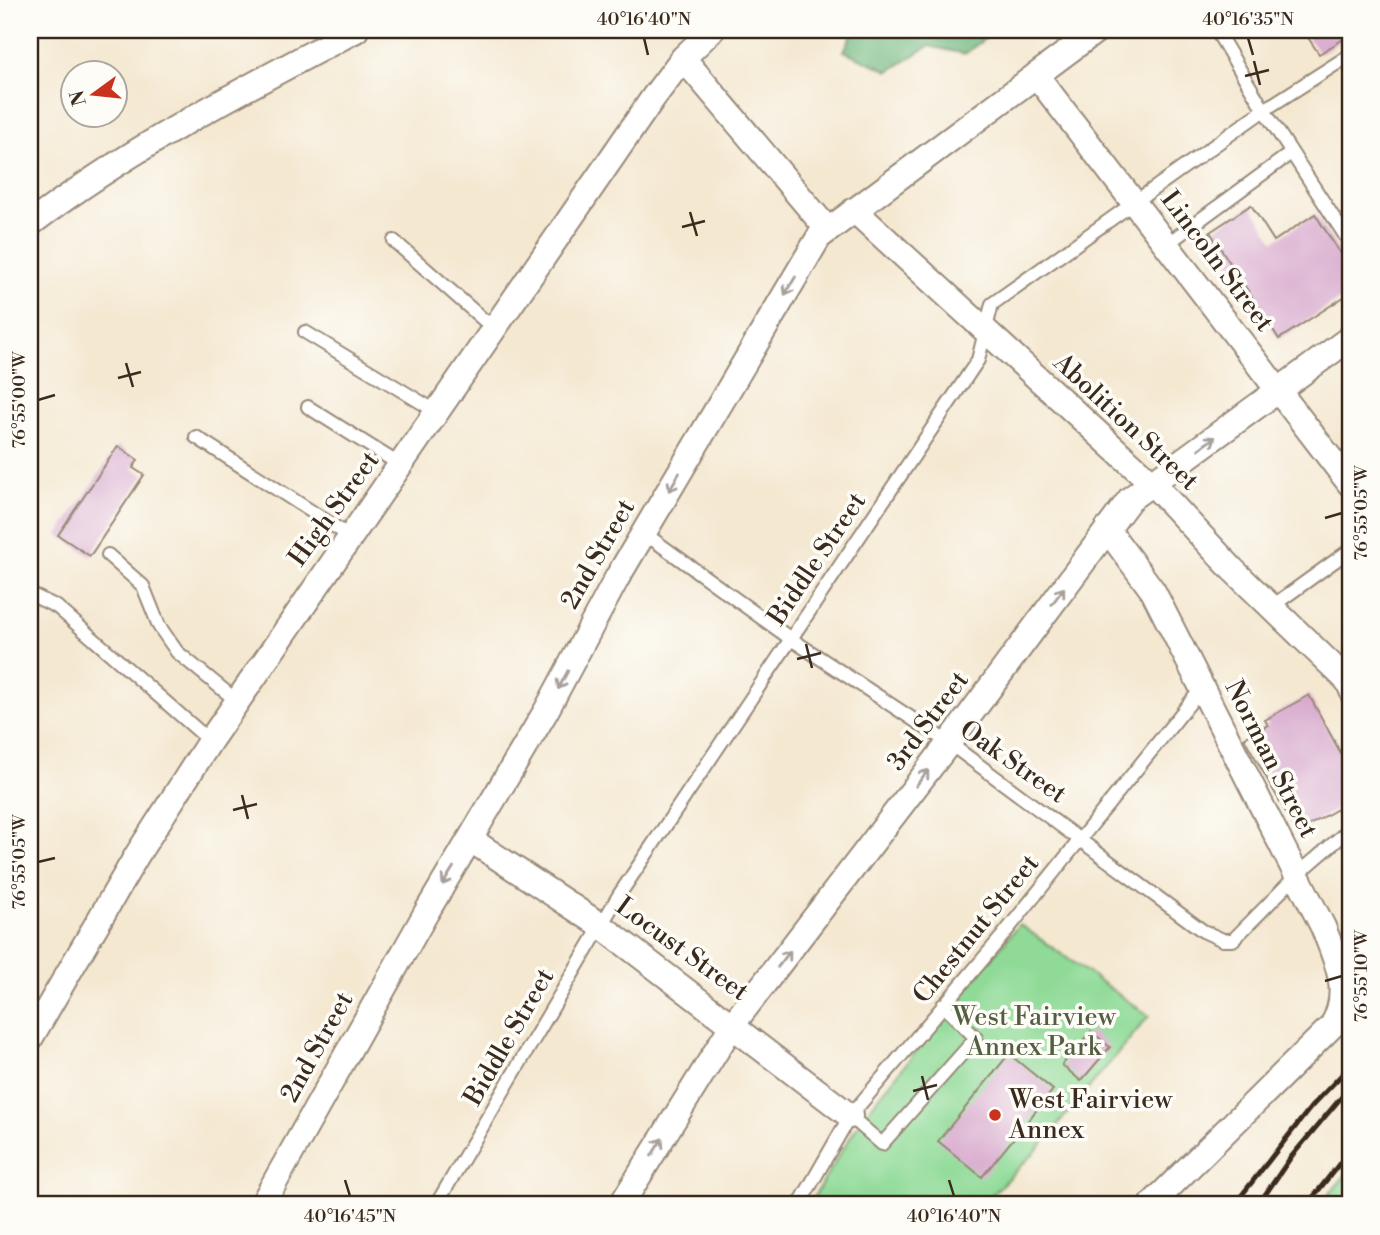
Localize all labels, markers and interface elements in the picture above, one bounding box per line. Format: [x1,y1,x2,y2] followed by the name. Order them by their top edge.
[597,8,692,31] text: 40°16'40"N
[1202,8,1294,31] text: 40°16'35"N
[60,60,130,130] north arrow
[65,88,92,109] text: N
[1154,184,1280,338] street label: Lincoln Street
[783,275,797,295] one-way arrow
[1046,346,1205,497] street label: Abolition Street
[8,351,31,449] text: 76°55'00"W
[1197,435,1216,450] one-way arrow
[282,445,386,573] street label: High Street
[1350,465,1373,561] text: 76°55'05"W
[667,471,681,491] one-way arrow
[760,487,873,632] street label: Biddle Street
[554,494,642,614] street label: 2nd Street
[1051,587,1065,606] one-way arrow
[880,665,976,777] street label: 3rd Street
[555,669,569,689] one-way arrow
[1218,675,1324,843] street label: Norman Street
[953,714,1073,810] street label: Oak Street
[915,769,930,788] one-way arrow
[8,814,31,910] text: 76°55'05"W
[906,848,1046,1010] street label: Chestnut Street
[441,866,455,886] one-way arrow
[609,890,755,1008] street label: Locust Street
[1350,929,1373,1022] text: 76°55'10"W
[776,950,791,969] one-way arrow
[456,963,561,1112] street label: Biddle Street
[274,986,360,1108] street label: 2nd Street
[951,1001,1117,1063] park label: West Fairview Annex Park
[1008,1084,1173,1146] place label: West Fairview Annex
[987,1107,1003,1123] marker: West Fairview Annex
[651,1138,665,1158] one-way arrow
[304,1205,397,1228] text: 40°16'45"N
[907,1205,1002,1228] text: 40°16'40"N

